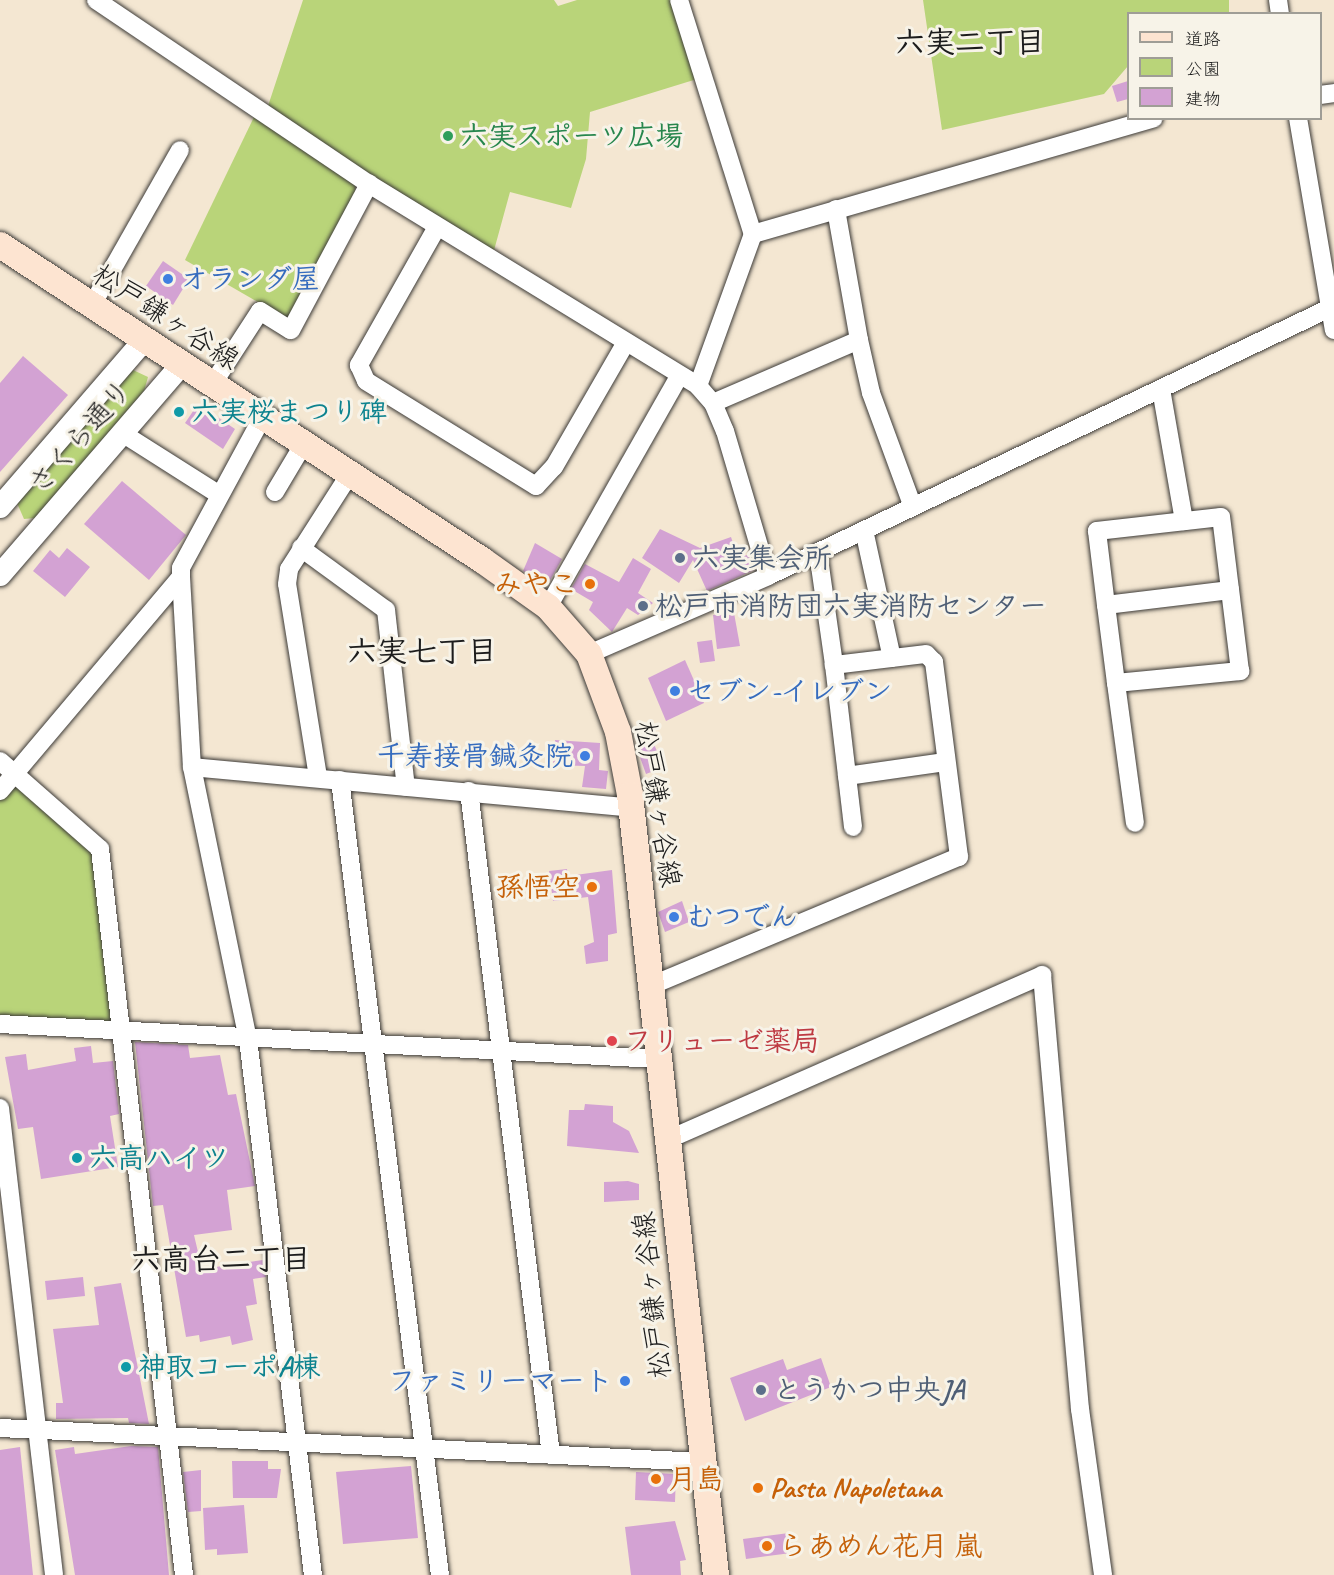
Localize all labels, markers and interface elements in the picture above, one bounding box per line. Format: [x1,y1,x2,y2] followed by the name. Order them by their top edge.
[1127,12,1322,120] legend
[895,24,1045,60] district label: 六実二丁目
[1185,28,1221,50] text: 道路
[1185,58,1221,80] text: 公園
[1185,88,1221,110] text: 建物
[460,119,684,153] place label: 六実スポーツ広場
[441,129,455,143] marker: 六実スポーツ広場
[86,257,246,377] street label: 松戸鎌ヶ谷線
[180,262,320,296] place label: オランダ屋
[161,272,175,286] marker: オランダ屋
[21,373,139,501] street label: さくら通り
[191,395,387,429] place label: 六実桜まつり碑
[172,405,186,419] marker: 六実桜まつり碑
[692,541,832,575] place label: 六実集会所
[673,551,687,565] marker: 六実集会所
[494,567,578,601] place label: みやこ
[583,577,597,591] marker: みやこ
[655,589,1047,623] place label: 松戸市消防団六実消防センター
[636,599,650,613] marker: 松戸市消防団六実消防センター
[347,633,497,669] district label: 六実七丁目
[687,674,892,708] place label: セブン-イレブン
[668,684,682,698] marker: セブン-イレブン
[628,718,688,890] street label: 松戸鎌ヶ谷線
[377,739,573,773] place label: 千寿接骨鍼灸院
[578,749,592,763] marker: 千寿接骨鍼灸院
[496,870,580,904] place label: 孫悟空
[585,880,599,894] marker: 孫悟空
[686,900,798,934] place label: むつでん
[667,910,681,924] marker: むつでん
[624,1024,819,1058] place label: フリューゼ薬局
[605,1034,619,1048] marker: フリューゼ薬局
[89,1141,229,1175] place label: 六高ハイツ
[70,1151,84,1165] marker: 六高ハイツ
[627,1210,677,1380] street label: 松戸鎌ヶ谷線
[131,1241,311,1277] district label: 六高台二丁目
[138,1350,320,1384] place label: 神取コーポA棟
[119,1360,133,1374] marker: 神取コーポA棟
[389,1364,613,1398] place label: ファミリーマート
[773,1373,964,1407] place label: とうかつ中央JA
[618,1374,632,1388] marker: ファミリーマート
[754,1383,768,1397] marker: とうかつ中央JA
[668,1462,724,1496] place label: 月島
[770,1471,943,1505] place label: Pasta Napoletana
[649,1472,663,1486] marker: 月島
[751,1481,765,1495] marker: Pasta Napoletana
[779,1529,982,1563] place label: らあめん花月 嵐
[760,1539,774,1553] marker: らあめん花月 嵐

